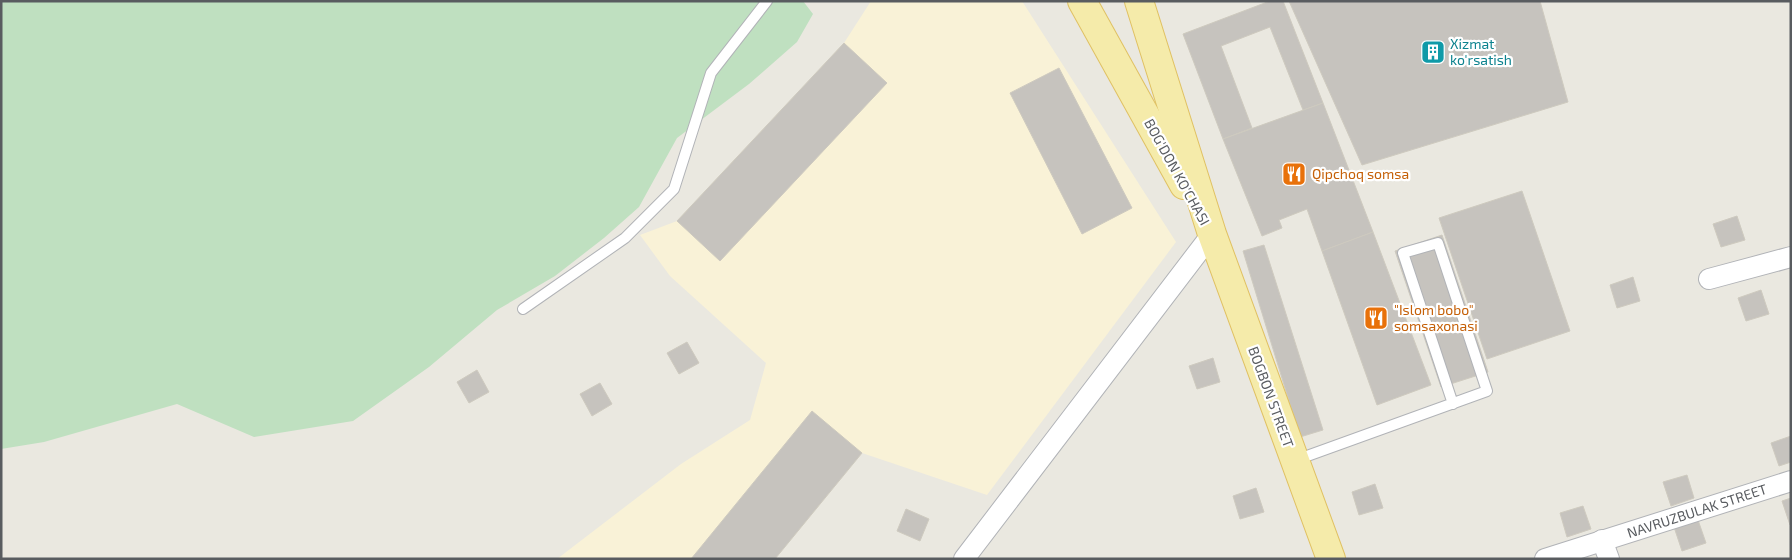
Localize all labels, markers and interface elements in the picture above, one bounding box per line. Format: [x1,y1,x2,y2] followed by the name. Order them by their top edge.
[1450,35,1512,68] place label: Xizmat ko'rsatish
[1420,39,1446,65] building icon: Xizmat ko'rsatish
[1141,116,1214,228] street label: BOG'DON KO'CHASI
[1281,161,1307,187] restaurant icon: Qipchoq somsa
[1312,165,1409,182] place label: Qipchoq somsa
[1394,301,1478,334] place label: "Islom bobo" somsaxonasi
[1363,305,1389,331] restaurant icon: "Islom bobo" somsaxonasi
[1245,344,1298,450] street label: BOGBON STREET
[1625,480,1769,541] street label: NAVRUZBULAK STREET

